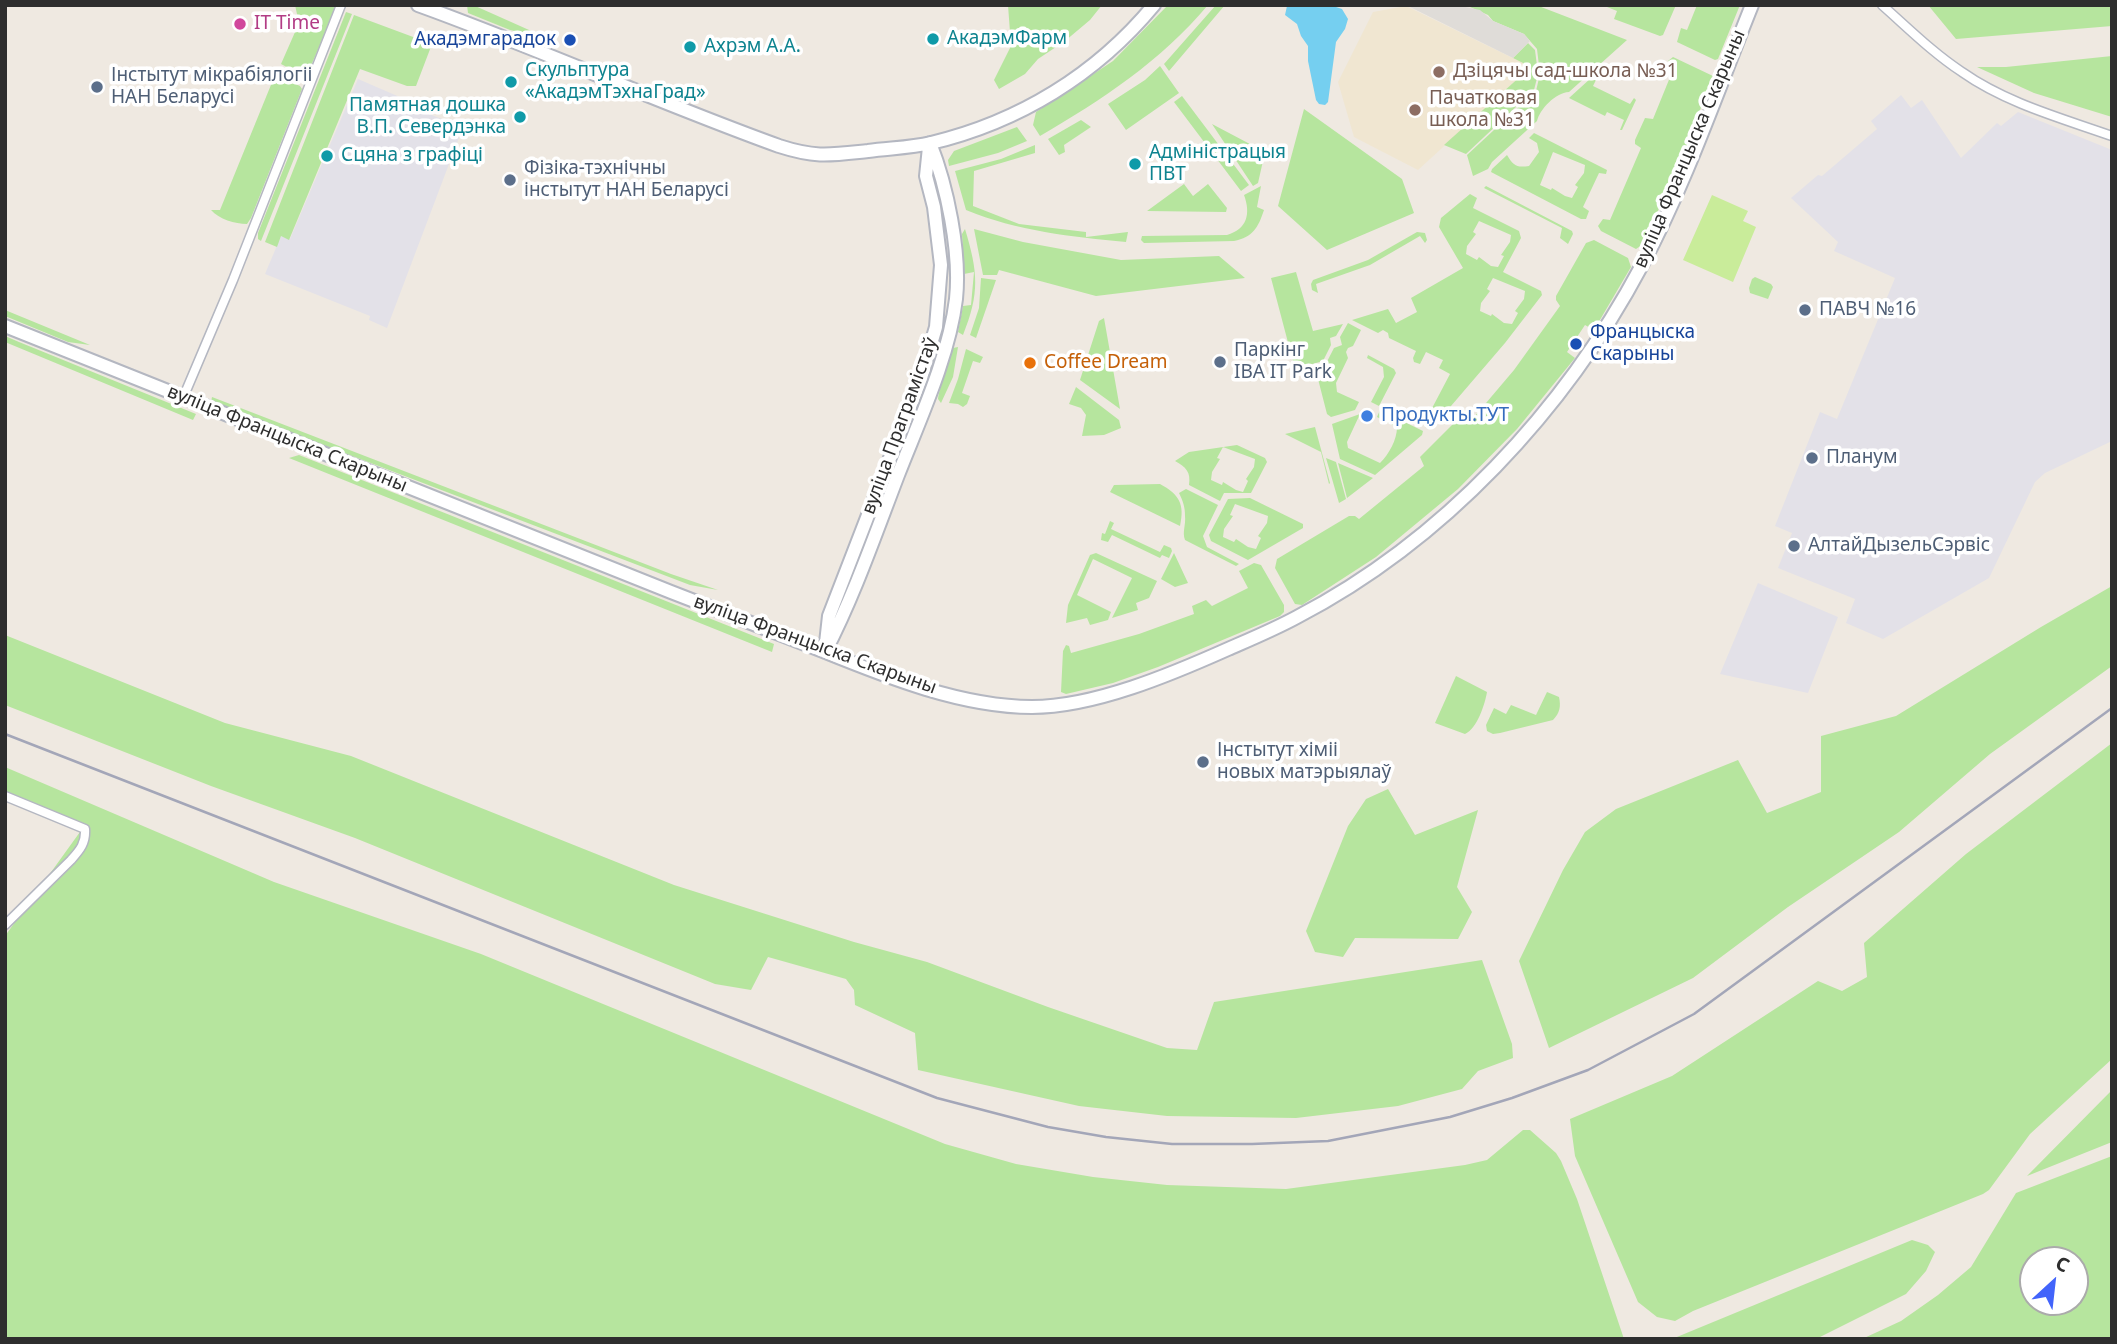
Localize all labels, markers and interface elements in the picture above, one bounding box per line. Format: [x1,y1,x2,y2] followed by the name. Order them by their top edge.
[254,13,320,35] place label: IT Time
[232,16,248,32] marker: IT Time
[1629,26,1751,272] street label: вуліца Францыска Скарыны
[947,28,1067,50] place label: АкадэмФарм
[414,29,556,51] place label: Акадэмгарадок
[925,31,941,47] marker: АкадэмФарм
[562,32,578,48] marker: Акадэмгарадок
[704,36,801,58] place label: Ахрэм А.А.
[682,39,698,55] marker: Ахрэм А.А.
[525,60,706,104] place label: Скульптура «АкадэмТэхнаГрад»
[1453,61,1678,83] place label: Дзіцячы сад-школа №31
[1431,64,1447,80] marker: Дзіцячы сад-школа №31
[111,65,312,109] place label: Інстытут мікрабіялогіі НАН Беларусі
[503,74,519,90] marker: Скульптура «АкадэмТэхнаГрад»
[89,79,105,95] marker: Інстытут мікрабіялогіі НАН Беларусі
[1429,88,1537,132] place label: Пачатковая школа №31
[349,95,506,139] place label: Памятная дошка В.П. Севердэнка
[1407,102,1423,118] marker: Пачатковая школа №31
[512,109,528,125] marker: Памятная дошка В.П. Севердэнка
[1149,142,1286,186] place label: Адміністрацыя ПВТ
[341,145,483,167] place label: Сцяна з графіці
[319,148,335,164] marker: Сцяна з графіці
[1127,156,1143,172] marker: Адміністрацыя ПВТ
[524,158,729,202] place label: Фізіка-тэхнічны інстытут НАН Беларусі
[502,172,518,188] marker: Фізіка-тэхнічны інстытут НАН Беларусі
[1819,299,1916,321] place label: ПАВЧ №16
[1797,302,1813,318] marker: ПАВЧ №16
[1590,322,1695,366] place label: Францыска Скарыны
[857,334,943,518] street label: вуліца Праграмістаў
[1568,336,1584,352] marker: Францыска Скарыны
[1234,340,1332,384] place label: Паркінг IBA IT Park
[1044,352,1167,374] place label: Coffee Dream
[1212,354,1228,370] marker: Паркінг IBA IT Park
[1022,355,1038,371] marker: Coffee Dream
[164,380,410,498] street label: вуліца Францыска Скарыны
[1381,405,1509,427] place label: Продукты.ТУТ
[1359,408,1375,424] marker: Продукты.ТУТ
[1826,447,1898,469] place label: Планум
[1804,450,1820,466] marker: Планум
[1808,535,1990,557] place label: АлтайДызельСэрвіс
[1786,538,1802,554] marker: АлтайДызельСэрвіс
[690,590,940,700] street label: вуліца Францыска Скарыны
[1217,740,1391,784] place label: Інстытут хіміі новых матэрыялаў
[1195,754,1211,770] marker: Інстытут хіміі новых матэрыялаў
[2019,1246,2089,1316] north arrow
[2051,1250,2074,1278] text: С

